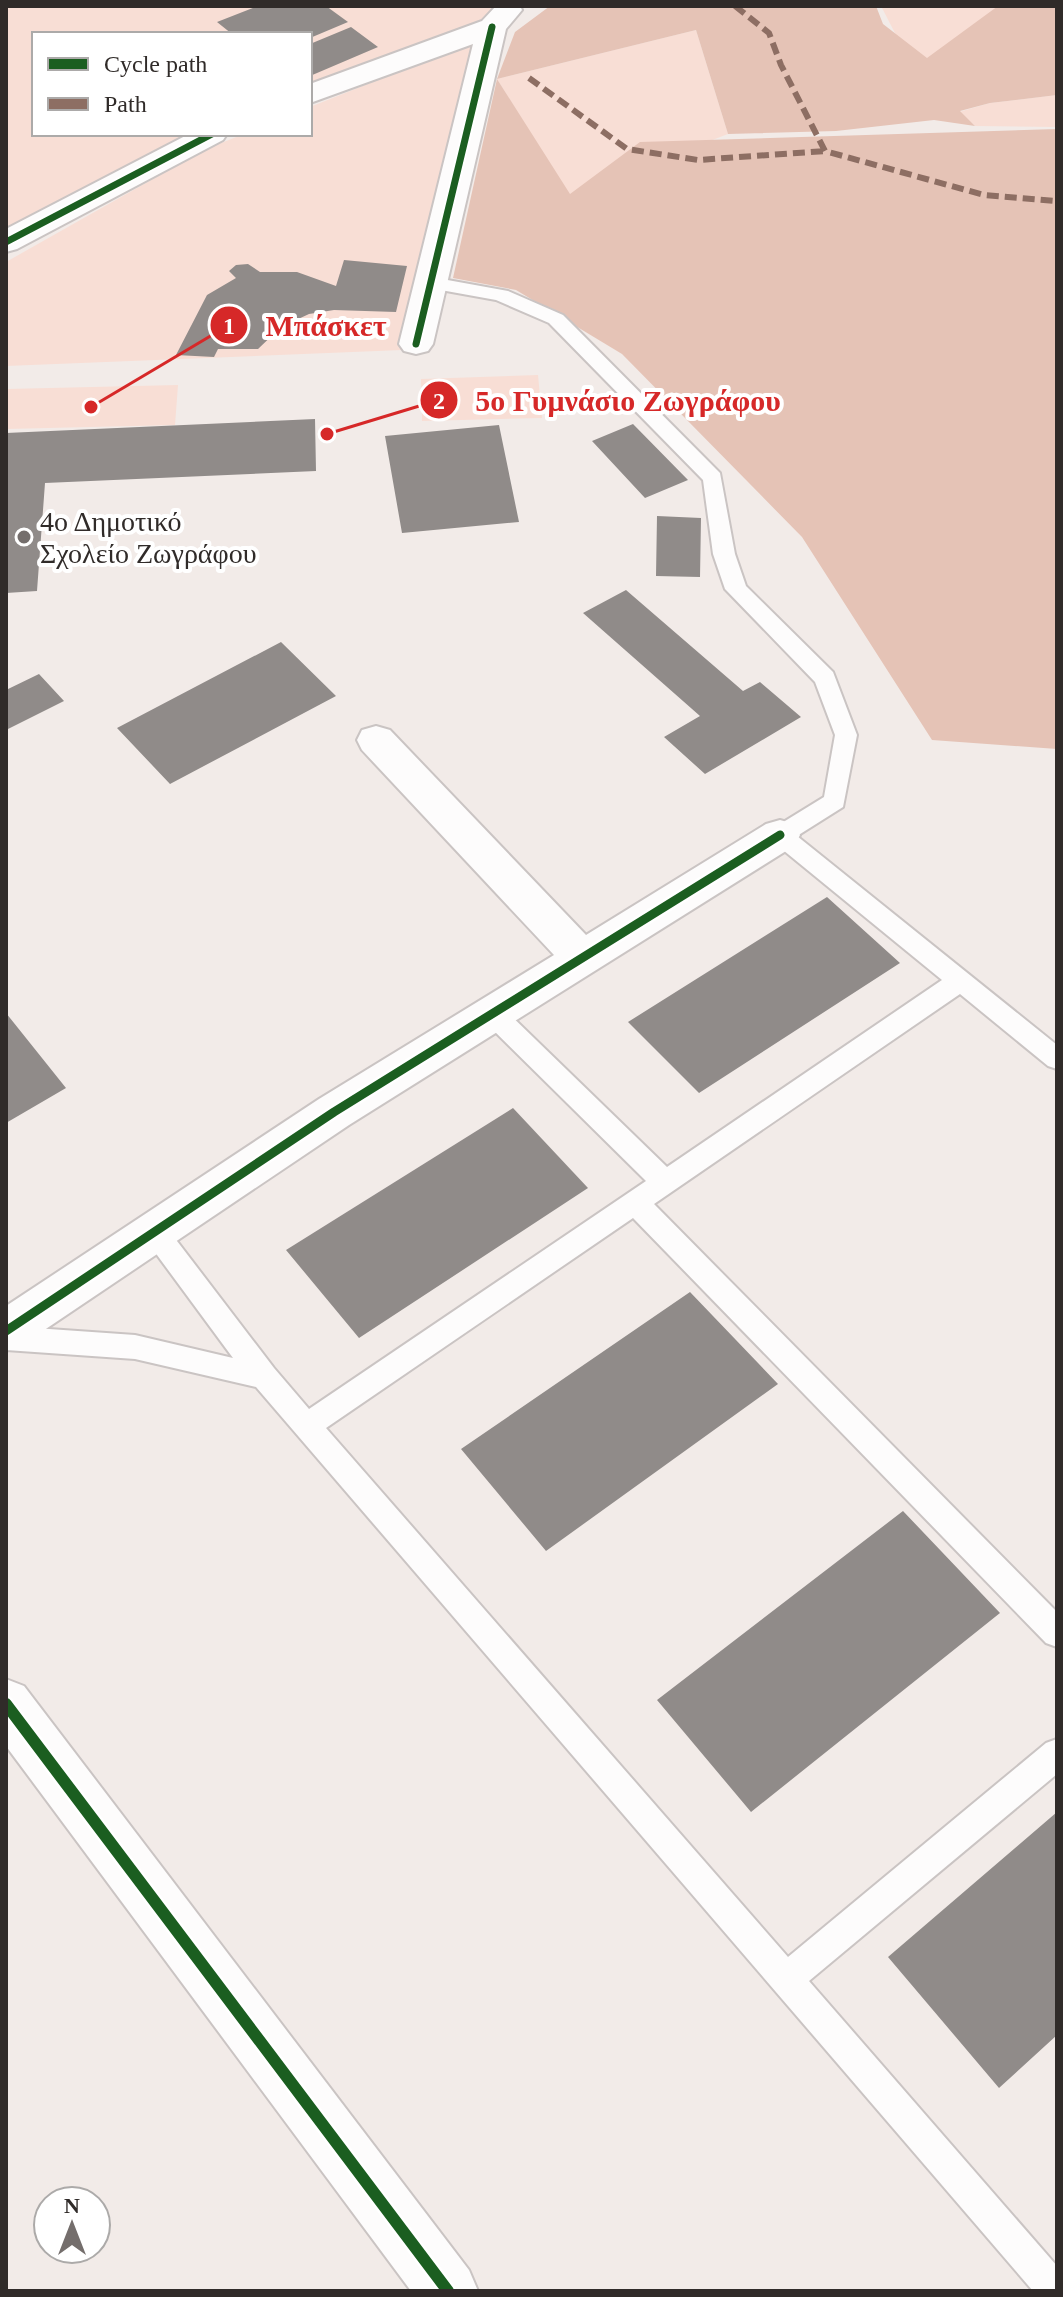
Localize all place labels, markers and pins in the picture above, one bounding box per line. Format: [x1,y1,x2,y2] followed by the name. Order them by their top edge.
[209,298,402,352] callout: Μπάσκετ
[419,373,796,427] callout: 5ο Γυμνάσιο Ζωγράφου
[40,506,257,569] place label: 4ο Δημοτικό Σχολείο Ζωγράφου
[15,528,33,546] marker: 4ο Δημοτικό Σχολείο Ζωγράφου

